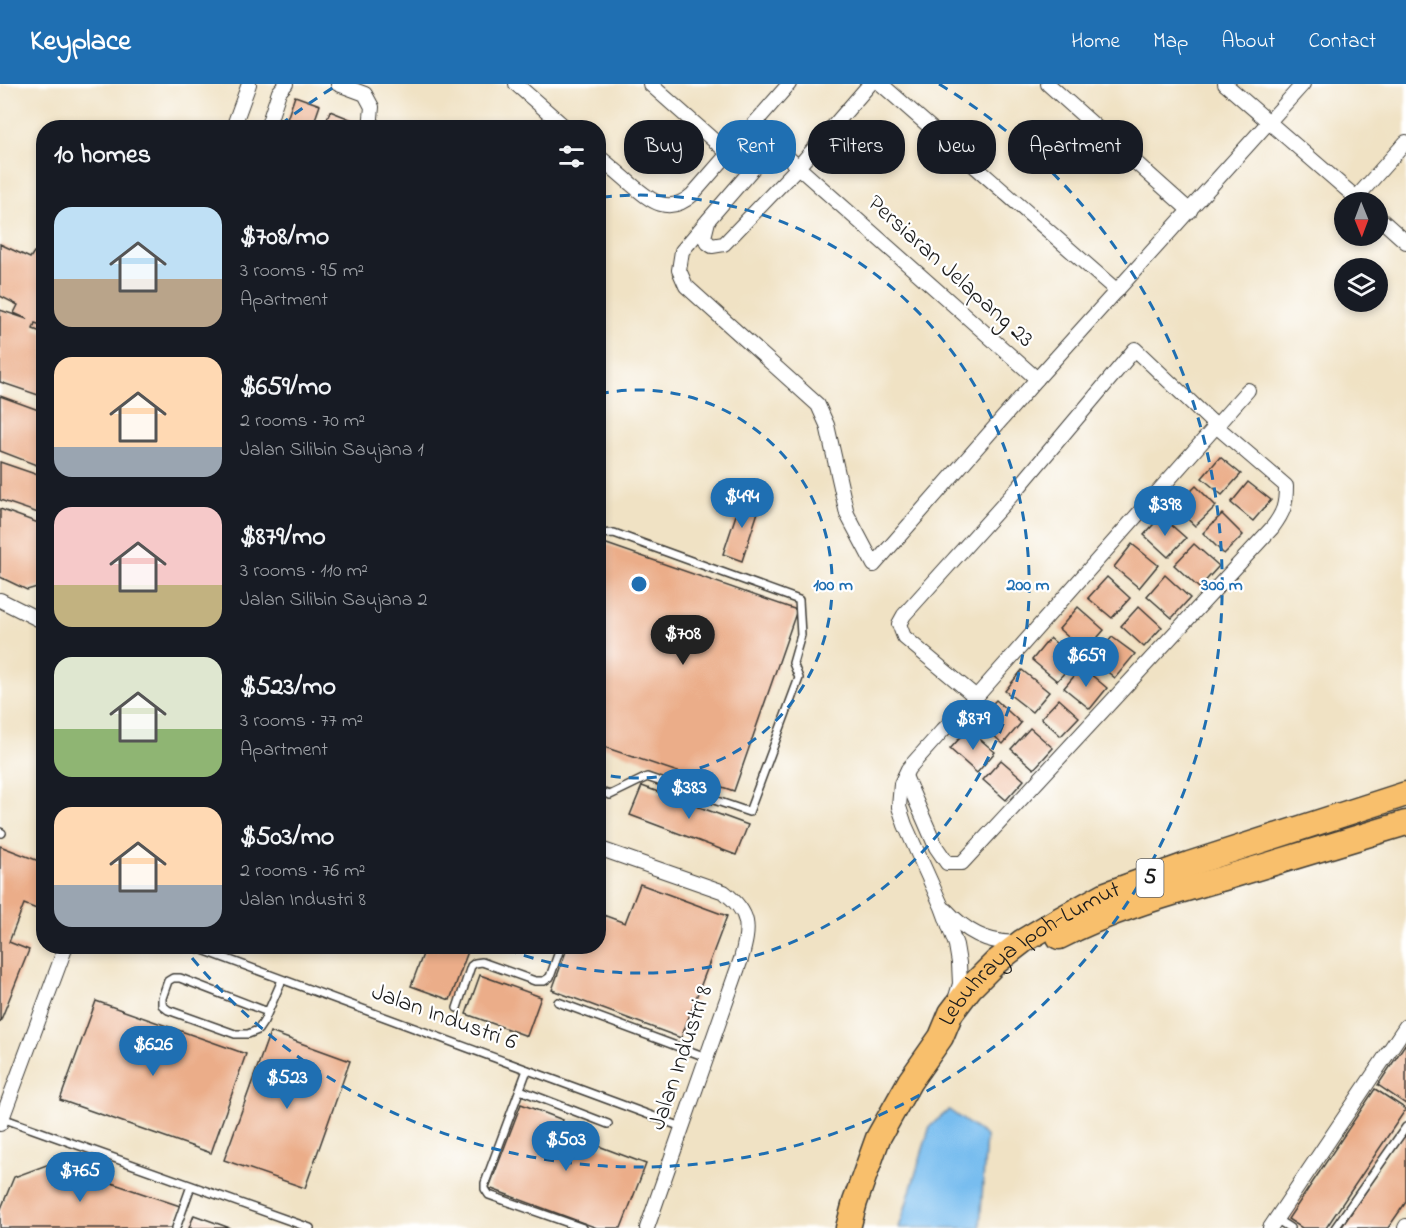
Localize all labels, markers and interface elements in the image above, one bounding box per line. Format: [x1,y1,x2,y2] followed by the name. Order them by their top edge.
[30,22,131,63] text: Keyplace
[1071,27,1120,57] text: Home
[1153,27,1188,57] text: Map
[1221,27,1275,57] text: About
[1308,27,1376,57] text: Contact
[624,120,704,174] chip: Buy
[716,120,796,174] chip: Rent
[808,120,905,174] chip: Filters
[917,120,996,174] chip: New
[1008,120,1143,174] chip: Apartment
[54,137,151,175] text: 10 homes
[555,140,588,173] icon: filters
[859,187,1041,357] street label: Persiaran Jelapang 23
[1334,192,1388,246] north arrow
[1334,192,1388,312] map controls
[240,219,329,257] text: $708/mo
[102,231,174,303] icon: home
[240,257,364,286] text: 3 rooms · 95 m²
[1334,258,1388,312] button: layers
[240,286,328,315] text: Apartment
[240,369,332,407] text: $659/mo
[102,381,174,453] icon: home
[240,407,365,436] text: 2 rooms · 70 m²
[240,436,424,465] text: Jalan Silibin Saujana 1
[706,478,778,529] pin: $494
[725,483,759,512] text: $494
[1129,486,1201,537] pin: $398
[1148,491,1182,520] text: $398
[240,519,326,557] text: $879/mo
[102,531,174,603] icon: home
[240,557,368,586] text: 3 rooms · 110 m²
[813,573,853,599] text: 100 m
[1006,573,1050,599] text: 200 m
[1200,573,1243,599] text: 300 m
[629,574,649,594] centre of rings
[240,586,427,615] text: Jalan Silibin Saujana 2
[647,615,719,666] pin: $708
[665,620,701,649] text: $708
[1050,637,1122,688] pin: $659
[1067,642,1105,671] text: $659
[240,669,336,707] text: $523/mo
[102,681,174,753] icon: home
[937,700,1009,751] pin: $879
[956,705,990,734] text: $879
[240,707,363,736] text: 3 rooms · 77 m²
[240,736,328,765] text: Apartment
[653,769,725,820] pin: $383
[671,774,707,803] text: $383
[240,819,334,857] text: $503/mo
[102,831,174,903] icon: home
[240,857,365,886] text: 2 rooms · 76 m²
[1136,859,1164,897] road number: 5
[930,873,1125,1031] street label: Lebuhraya Ipoh-Lumut
[240,886,366,915] text: Jalan Industri 8
[366,975,522,1061] street label: Jalan Industri 6
[641,981,723,1135] street label: Jalan Industri 8
[117,1026,189,1077] pin: $626
[133,1031,173,1060] text: $626
[251,1059,323,1110] pin: $523
[266,1064,308,1093] text: $523
[530,1121,602,1172] pin: $503
[546,1126,586,1155] text: $503
[44,1152,116,1203] pin: $765
[60,1157,100,1186] text: $765

